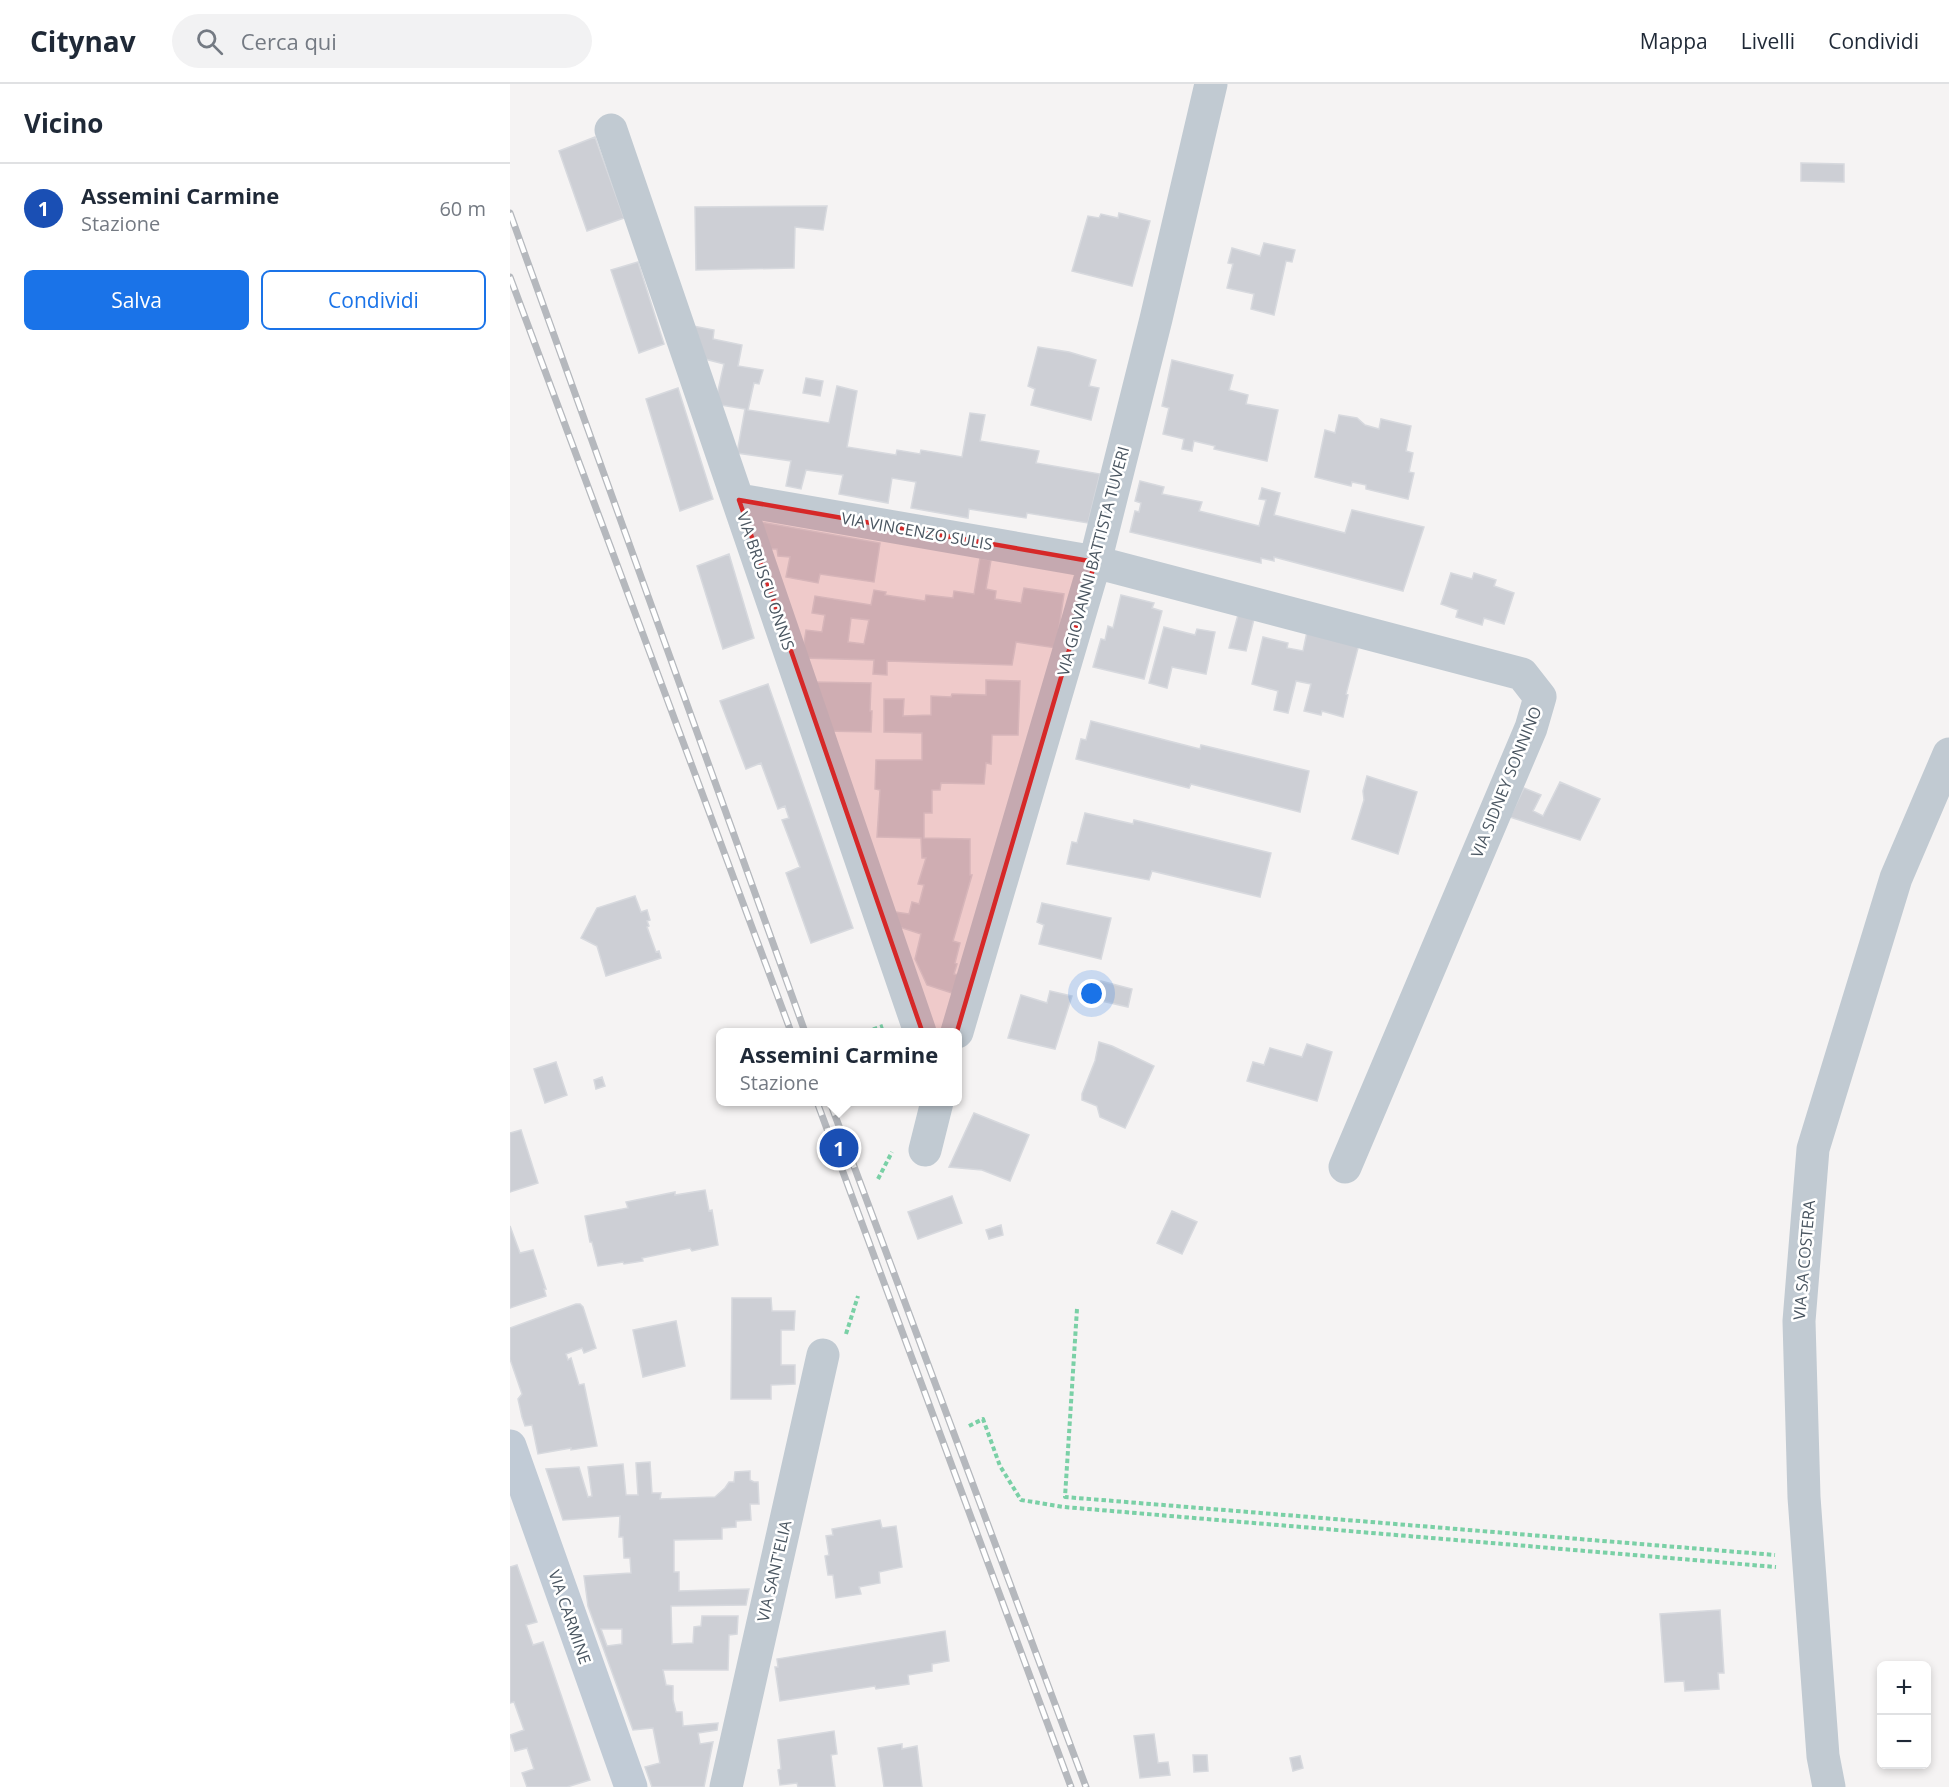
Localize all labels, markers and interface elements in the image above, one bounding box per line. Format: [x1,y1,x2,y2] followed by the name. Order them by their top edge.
[172,14,592,68] search box
[30,22,136,60] text: Citynav
[193,25,226,58] icon: search
[241,26,337,56] text: Cerca qui
[1640,27,1708,55] text: Mappa
[1741,27,1795,55] text: Livelli
[1828,27,1919,55] text: Condividi
[24,105,103,141] text: Vicino
[81,180,279,210] text: Assemini Carmine
[38,195,49,222] text: 1
[439,195,486,222] text: 60 m
[81,210,160,237] text: Stazione
[24,270,249,330] button: Salva
[261,270,486,330] button: Condividi
[1052,444,1134,678] street label: VIA GIOVANNI BATTISTA TUVERI
[840,507,995,555] street label: VIA VINCENZO SULIS
[732,509,800,653] street label: VIA BRUSCU ONNIS
[1466,703,1546,861] street label: VIA SIDNEY SONNINO
[1077,979,1106,1008] your location
[716,1028,962,1106] popup
[740,1039,938,1069] text: Assemini Carmine
[740,1069,819,1096] text: Stazione
[820,1126,858,1170] pin: 1
[1788,1198,1820,1321] street label: VIA SA COSTERA
[752,1517,797,1624] street label: VIA SANT'ELIA
[544,1567,596,1667] street label: VIA CARMINE
[1877,1661,1931,1769] map controls
[1877,1661,1931,1715] button: +
[1877,1715,1931,1769] button: −

